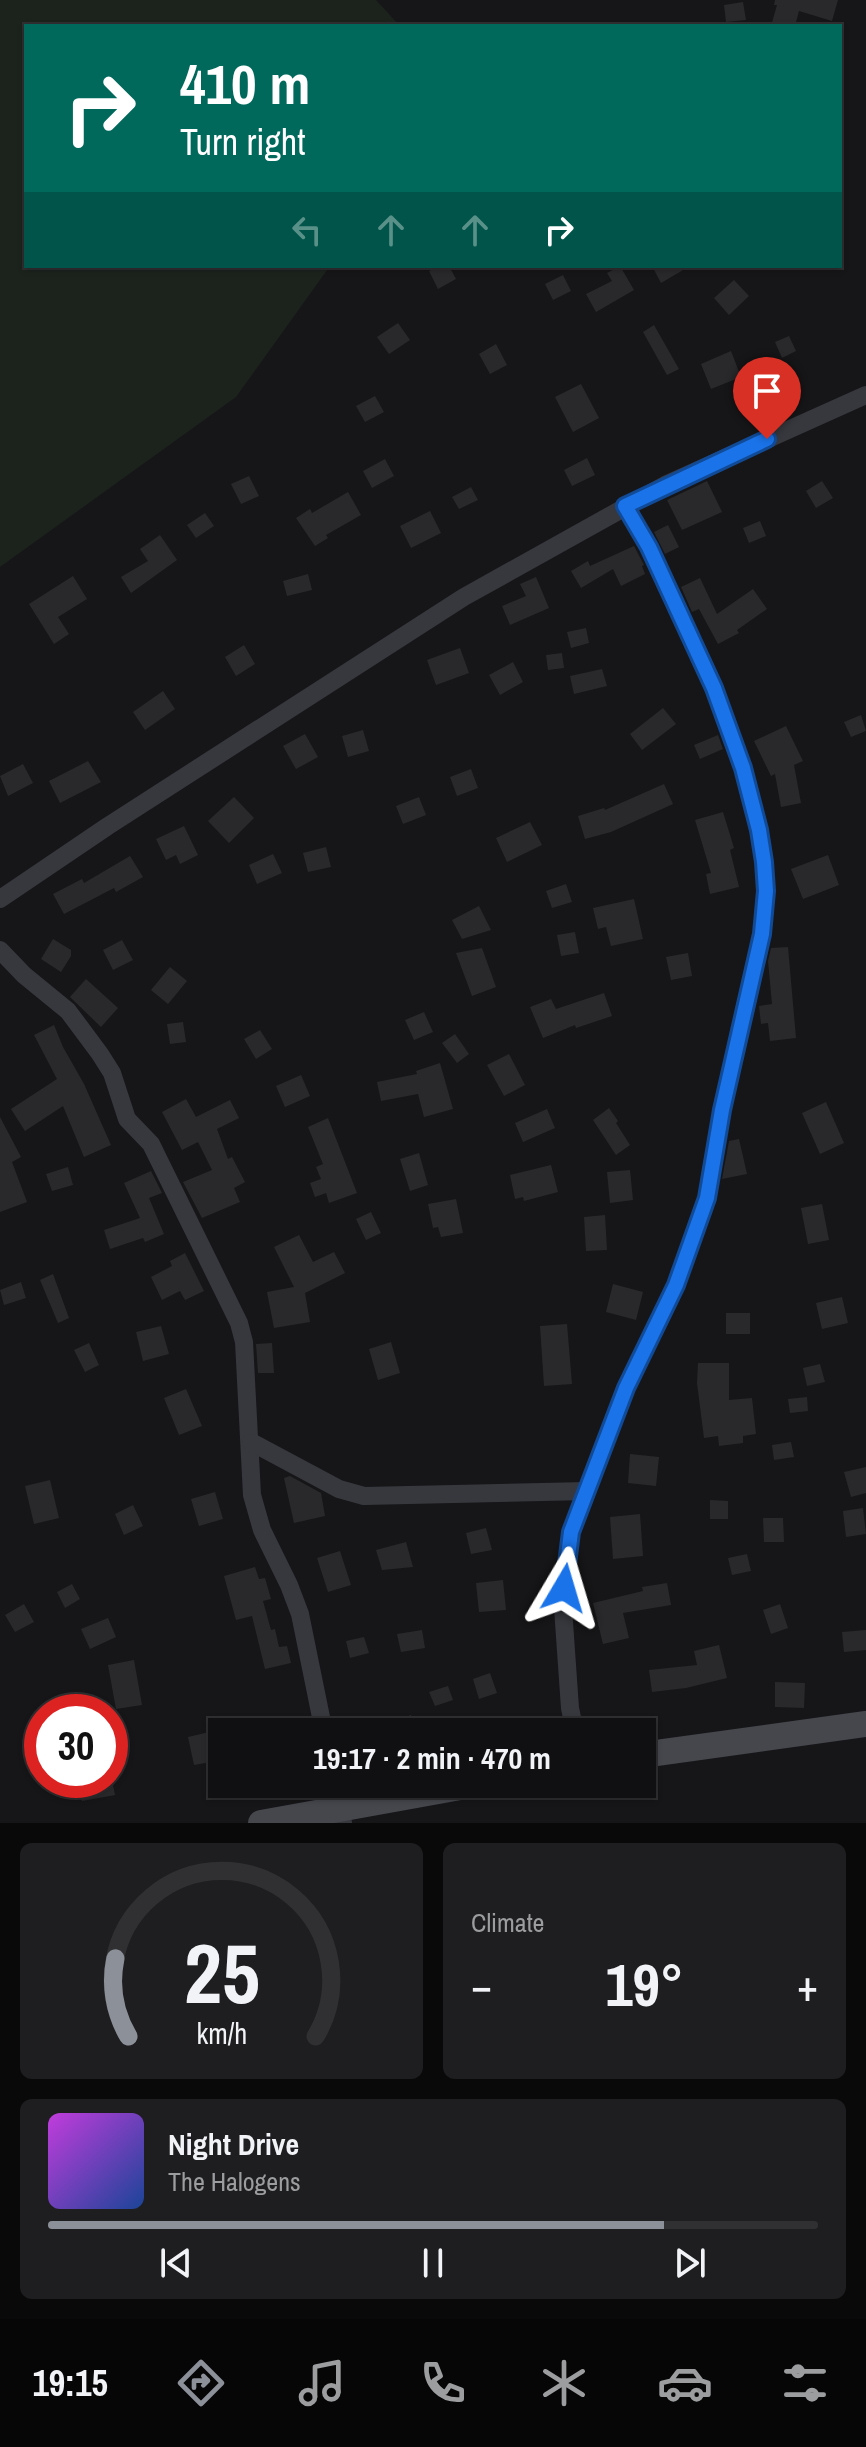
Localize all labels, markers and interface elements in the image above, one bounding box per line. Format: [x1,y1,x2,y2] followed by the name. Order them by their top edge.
[180,46,310,121] text: 410 m
[48,56,152,160] icon: right
[180,118,305,166] text: Turn right
[285,208,329,252] icon: left
[369,208,413,252] icon: ahead
[453,208,497,252] icon: ahead
[537,208,581,252] icon: right
[733,357,801,439] pin
[745,369,789,413] icon: arrive
[522,1546,606,1630] position arrow
[24,1694,128,1798] speed limit sign: 30
[313,1738,551,1778] text: 19:17 · 2 min · 470 m
[471,1905,544,1940] text: Climate
[184,1917,259,2029] text: 25
[605,1944,684,2025] text: 19°
[471,1955,492,2015] text: −
[797,1955,818,2015] text: +
[196,2014,247,2053] text: km/h
[168,2124,299,2164] text: Night Drive
[168,2164,301,2199] text: The Halogens
[154,2241,198,2285] icon: previous
[411,2241,455,2285] icon: pause
[668,2241,712,2285] icon: next
[173,2355,229,2411] icon: directions
[294,2355,350,2411] icon: music
[415,2355,471,2411] icon: phone
[536,2355,592,2411] icon: climate
[657,2355,713,2411] icon: car
[777,2355,833,2411] icon: filters
[32,2359,108,2407] text: 19:15

